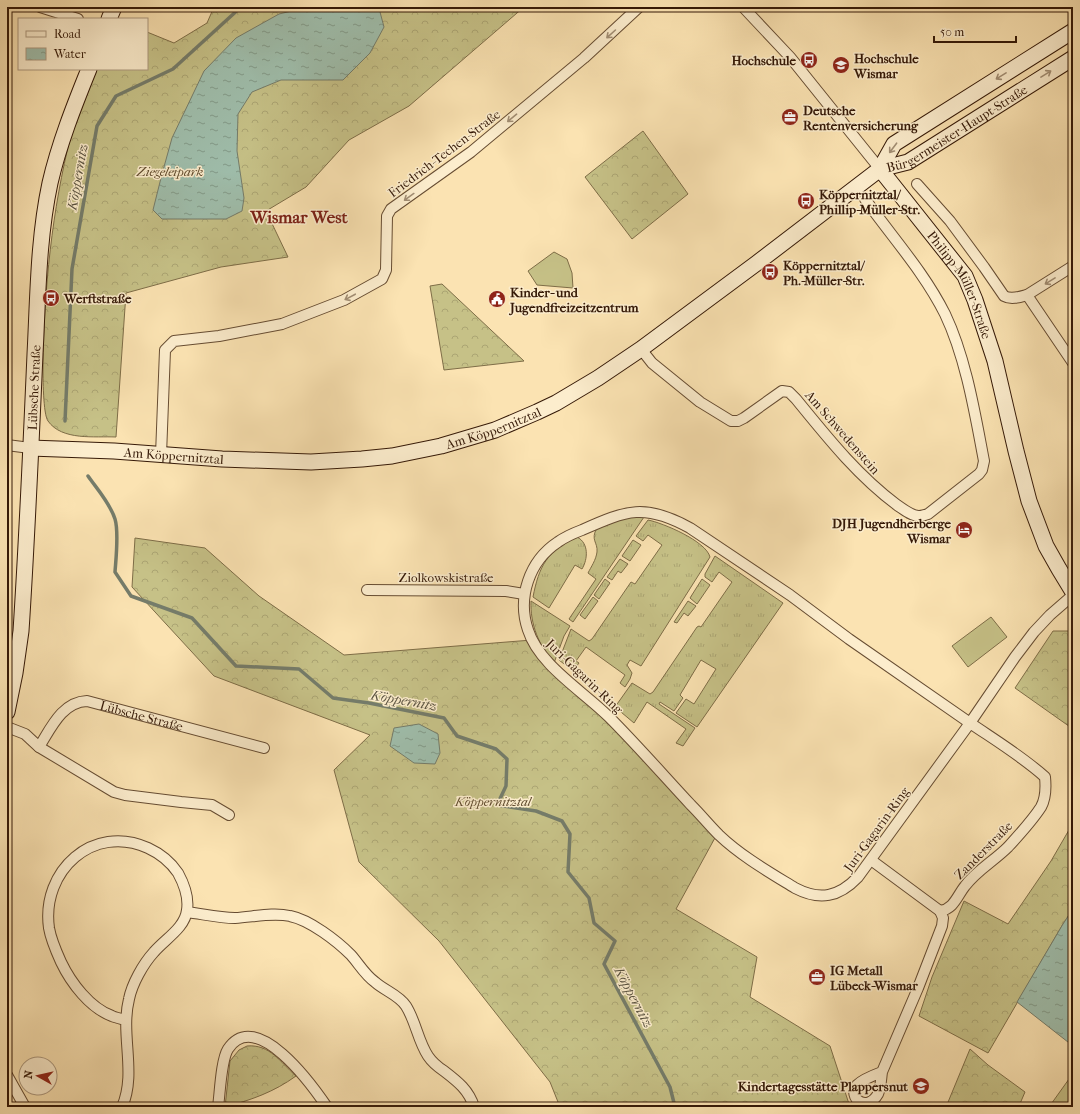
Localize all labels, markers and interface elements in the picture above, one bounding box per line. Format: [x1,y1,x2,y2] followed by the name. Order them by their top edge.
[18,18,148,70] legend
[934,18,1016,44] scale bar
[940,25,964,39] text: 50 m
[54,27,81,41] text: Road
[606,29,616,38] one-way arrow
[53,47,87,61] text: Water
[799,50,819,70] bus stop icon: Hochschule
[853,51,919,81] place label: Hochschule Wismar
[731,53,797,68] place label: Hochschule
[831,55,851,75] school or university icon: Hochschule Wismar
[1041,70,1052,79] one-way arrow
[995,73,1007,81] one-way arrow
[885,82,1030,175] street label: Bürgermeister-Haupt-Straße
[803,103,919,134] place label: Deutsche Rentenversicherung
[385,106,504,200] street label: Friedrich-Techen-Straße
[780,107,800,127] office icon: Deutsche Rentenversicherung
[506,113,517,122] one-way arrow
[889,142,897,153] one-way arrow
[63,143,92,212] water label: Köppernitz
[136,164,204,179] park label: Ziegeleipark
[819,187,920,218] place label: Köppernitztal/ Phillip-Müller-Str.
[796,191,816,211] bus stop icon: Köppernitztal/ Phillip-Müller-Str.
[403,193,414,201] one-way arrow
[249,207,348,227] district label: Wismar West
[924,228,994,341] street label: Philipp-Müller-Straße
[783,258,866,288] place label: Köppernitztal/ Ph.-Müller-Str.
[760,262,780,282] bus stop icon: Köppernitztal/ Ph.-Müller-Str.
[1044,277,1056,285] one-way arrow
[508,285,639,316] place label: Kinder- und Jugendfreizeitzentrum
[41,288,61,308] bus stop icon: Werftstraße
[487,289,507,309] public building icon: Kinder- und Jugendfreizeitzentrum
[63,291,132,306] place label: Werftstraße
[344,293,356,301] one-way arrow
[25,344,43,431] street label: Lübsche Straße
[802,387,883,477] street label: Am Schwedenstein
[443,404,544,452] street label: Am Köppernitztal
[122,445,225,467] street label: Am Köppernitztal
[832,516,952,546] place label: DJH Jugendherberge Wismar
[954,520,974,540] hotel icon: DJH Jugendherberge Wismar
[399,570,494,585] street label: Ziolkowskistraße
[542,635,627,718] street label: Juri-Gagarin-Ring
[369,686,438,715] water label: Köppernitz
[98,698,185,734] street label: Lübsche Straße
[840,783,913,875] street label: Juri-Gagarin-Ring
[454,794,533,809] park label: Köppernitztal
[951,818,1016,882] street label: Zanderstraße
[610,963,657,1031] water label: Köppernitz
[830,963,918,993] place label: IG Metall Lübeck-Wismar
[807,967,827,987] office icon: IG Metall Lübeck-Wismar
[18,1056,58,1096] north arrow
[22,1069,36,1080] text: N
[911,1076,931,1096] school or university icon: Kindertagesstätte Plappersnut
[738,1079,908,1095] place label: Kindertagesstätte Plappersnut

